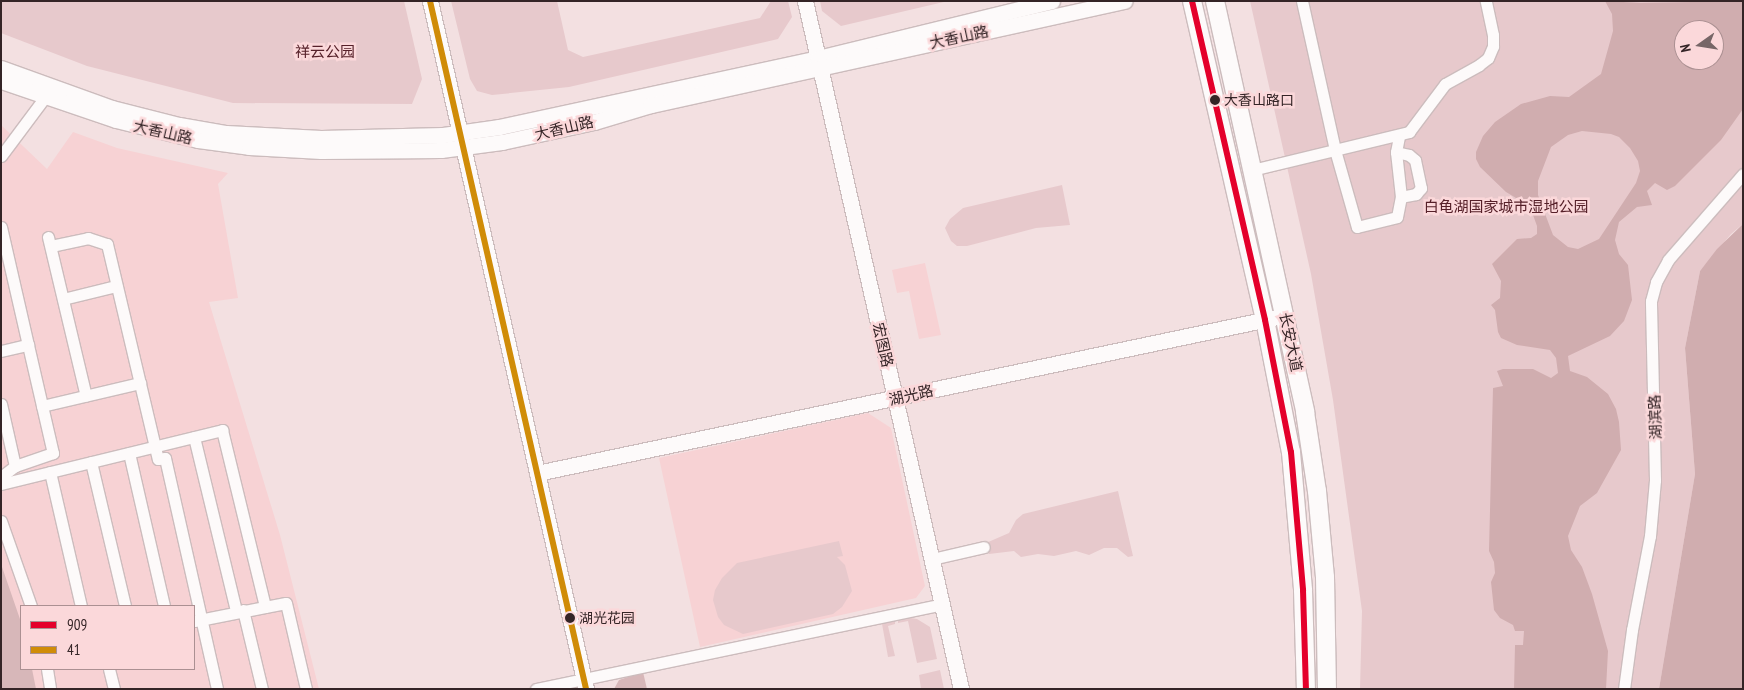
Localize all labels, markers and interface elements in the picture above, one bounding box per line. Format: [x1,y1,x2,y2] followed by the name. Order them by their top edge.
[1674,20,1724,70] north arrow
[928,22,990,52] street label: 大香山路
[1676,42,1695,54] text: N
[295,43,355,61] park label: 祥云公园
[1224,92,1294,108] place label: 大香山路口
[1210,95,1220,105] marker: 大香山路口
[533,112,595,144] street label: 大香山路
[132,116,194,148] street label: 大香山路
[1424,198,1588,216] park label: 白龟湖国家城市湿地公园
[1276,311,1306,373] street label: 长安大道
[869,321,897,369] street label: 宏图路
[887,381,935,409] street label: 湖光路
[1645,394,1665,440] street label: 湖滨路
[20,605,195,670] legend
[579,610,635,626] place label: 湖光花园
[565,613,575,623] marker: 湖光花园
[67,615,87,634] text: 909
[67,640,81,659] text: 41

